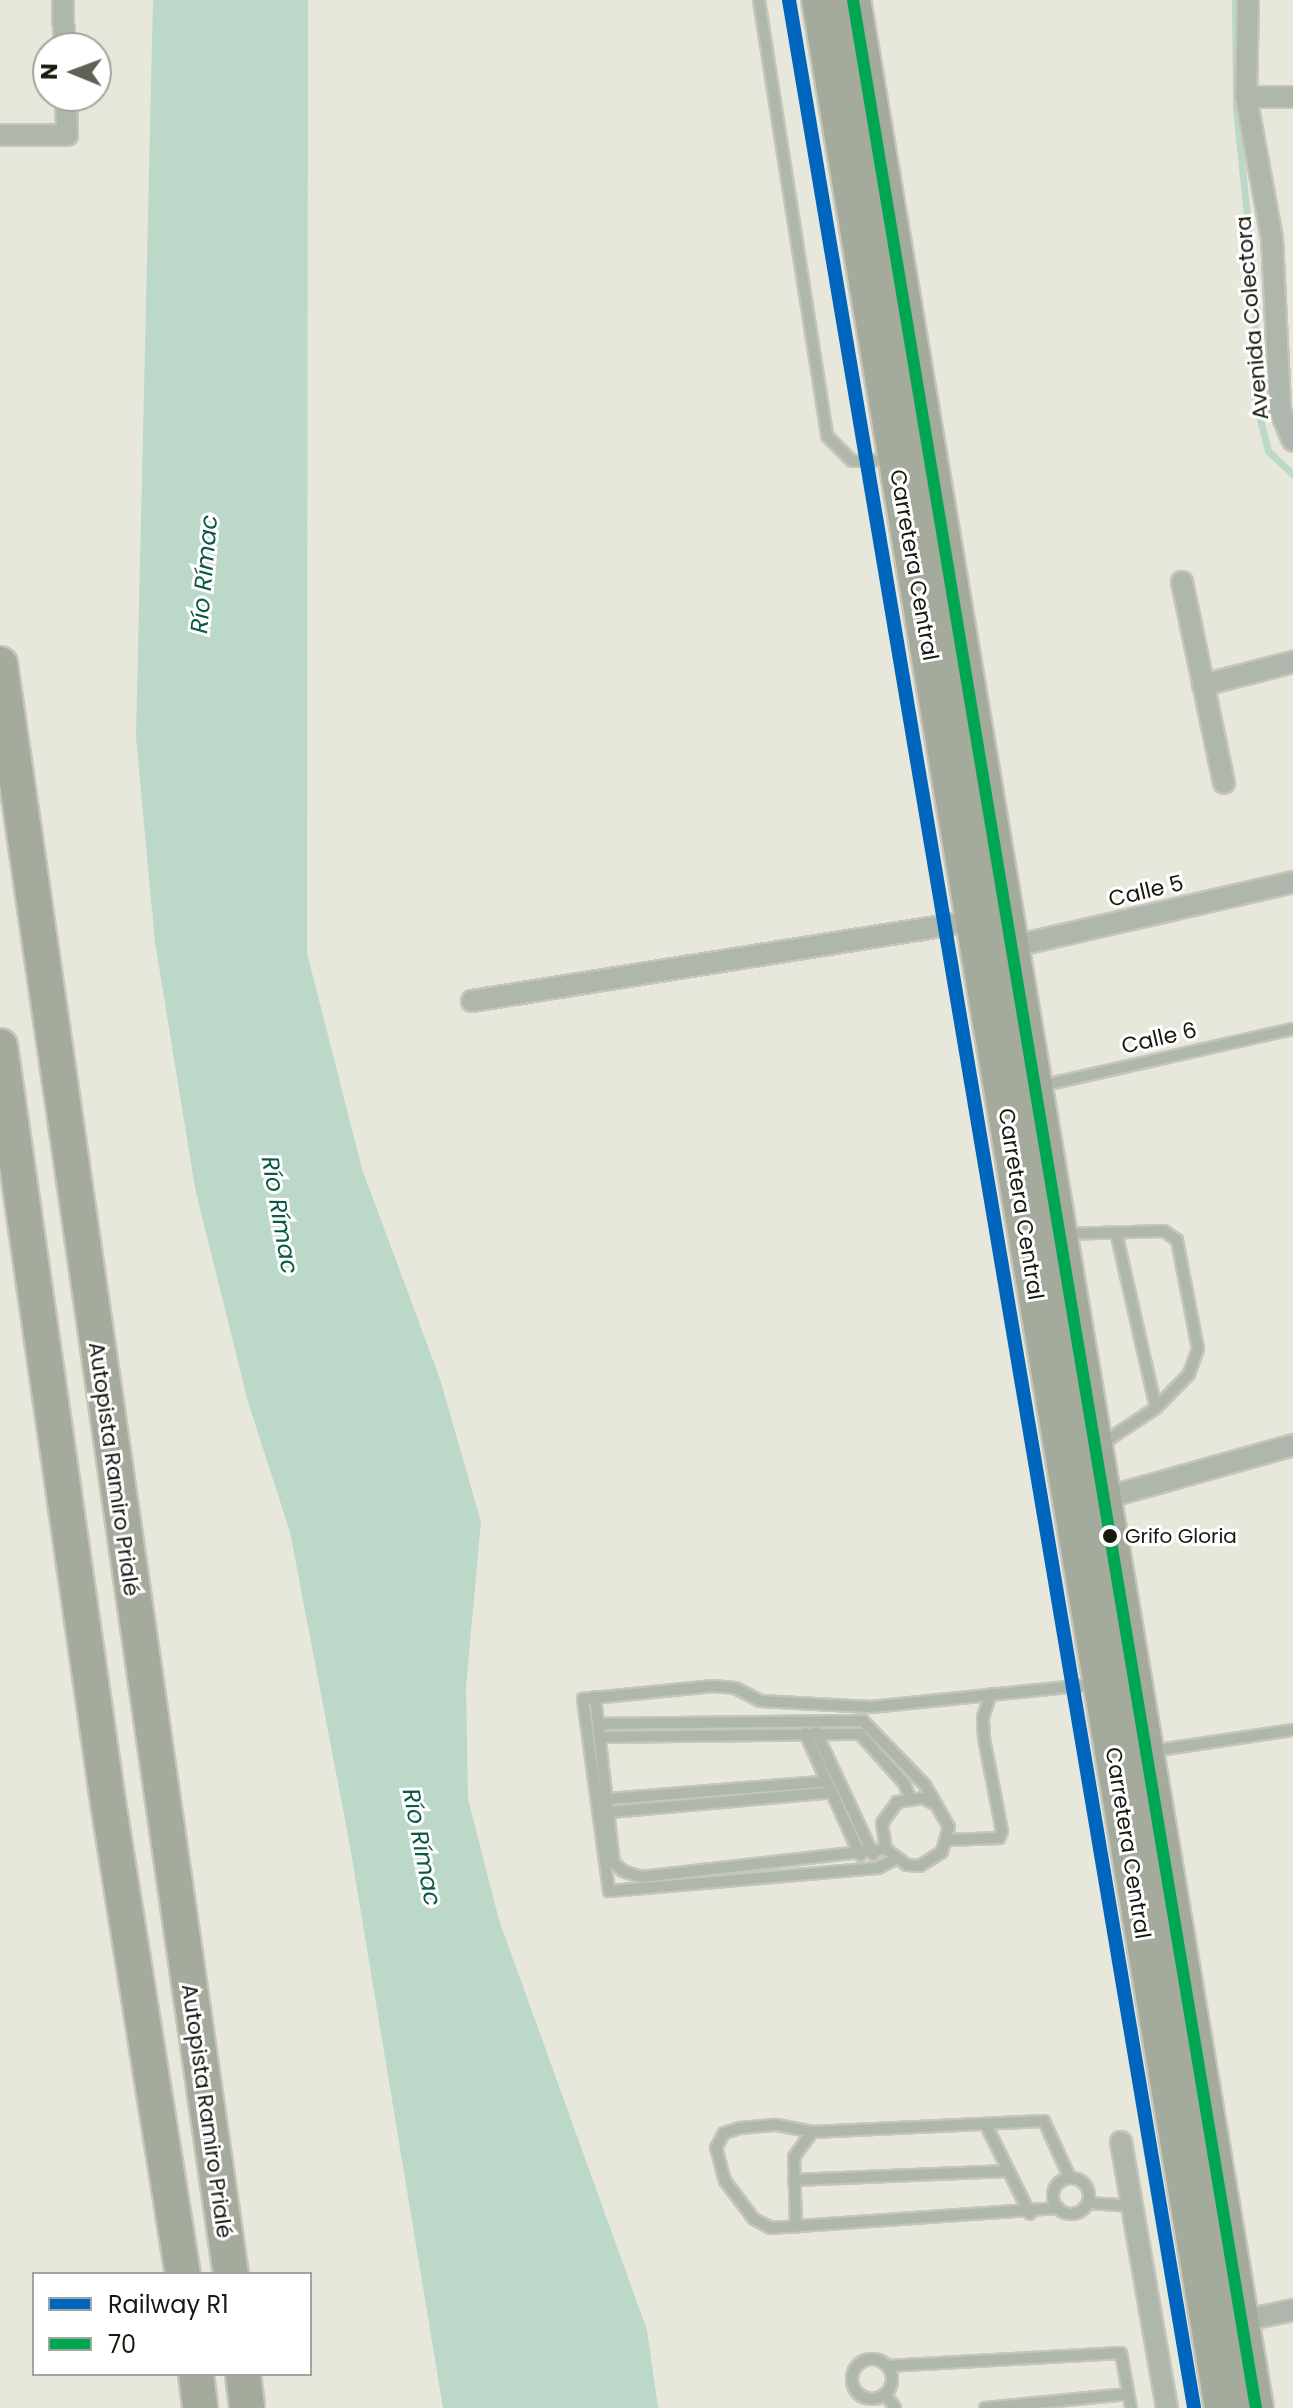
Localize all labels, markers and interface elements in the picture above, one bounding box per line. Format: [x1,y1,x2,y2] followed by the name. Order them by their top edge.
[32,32,112,112] north arrow
[34,63,65,80] text: N
[1230,215,1274,421] street label: Avenida Colectora
[884,467,944,663] street label: Carretera Central
[184,513,224,635] water label: Río Rímac
[1106,870,1186,912] street label: Calle 5
[1119,1017,1199,1059] street label: Calle 6
[993,1106,1049,1302] street label: Carretera Central
[255,1154,305,1276] water label: Río Rímac
[83,1340,145,1598] street label: Autopista Ramiro Prialé
[1125,1524,1237,1548] place label: Grifo Gloria
[1102,1528,1118,1544] marker: Grifo Gloria
[1100,1745,1156,1941] street label: Carretera Central
[397,1786,447,1908] water label: Río Rímac
[176,1982,238,2240] street label: Autopista Ramiro Prialé
[32,2272,312,2376] legend
[108,2288,229,2321] text: Railway R1
[108,2328,136,2361] text: 70

